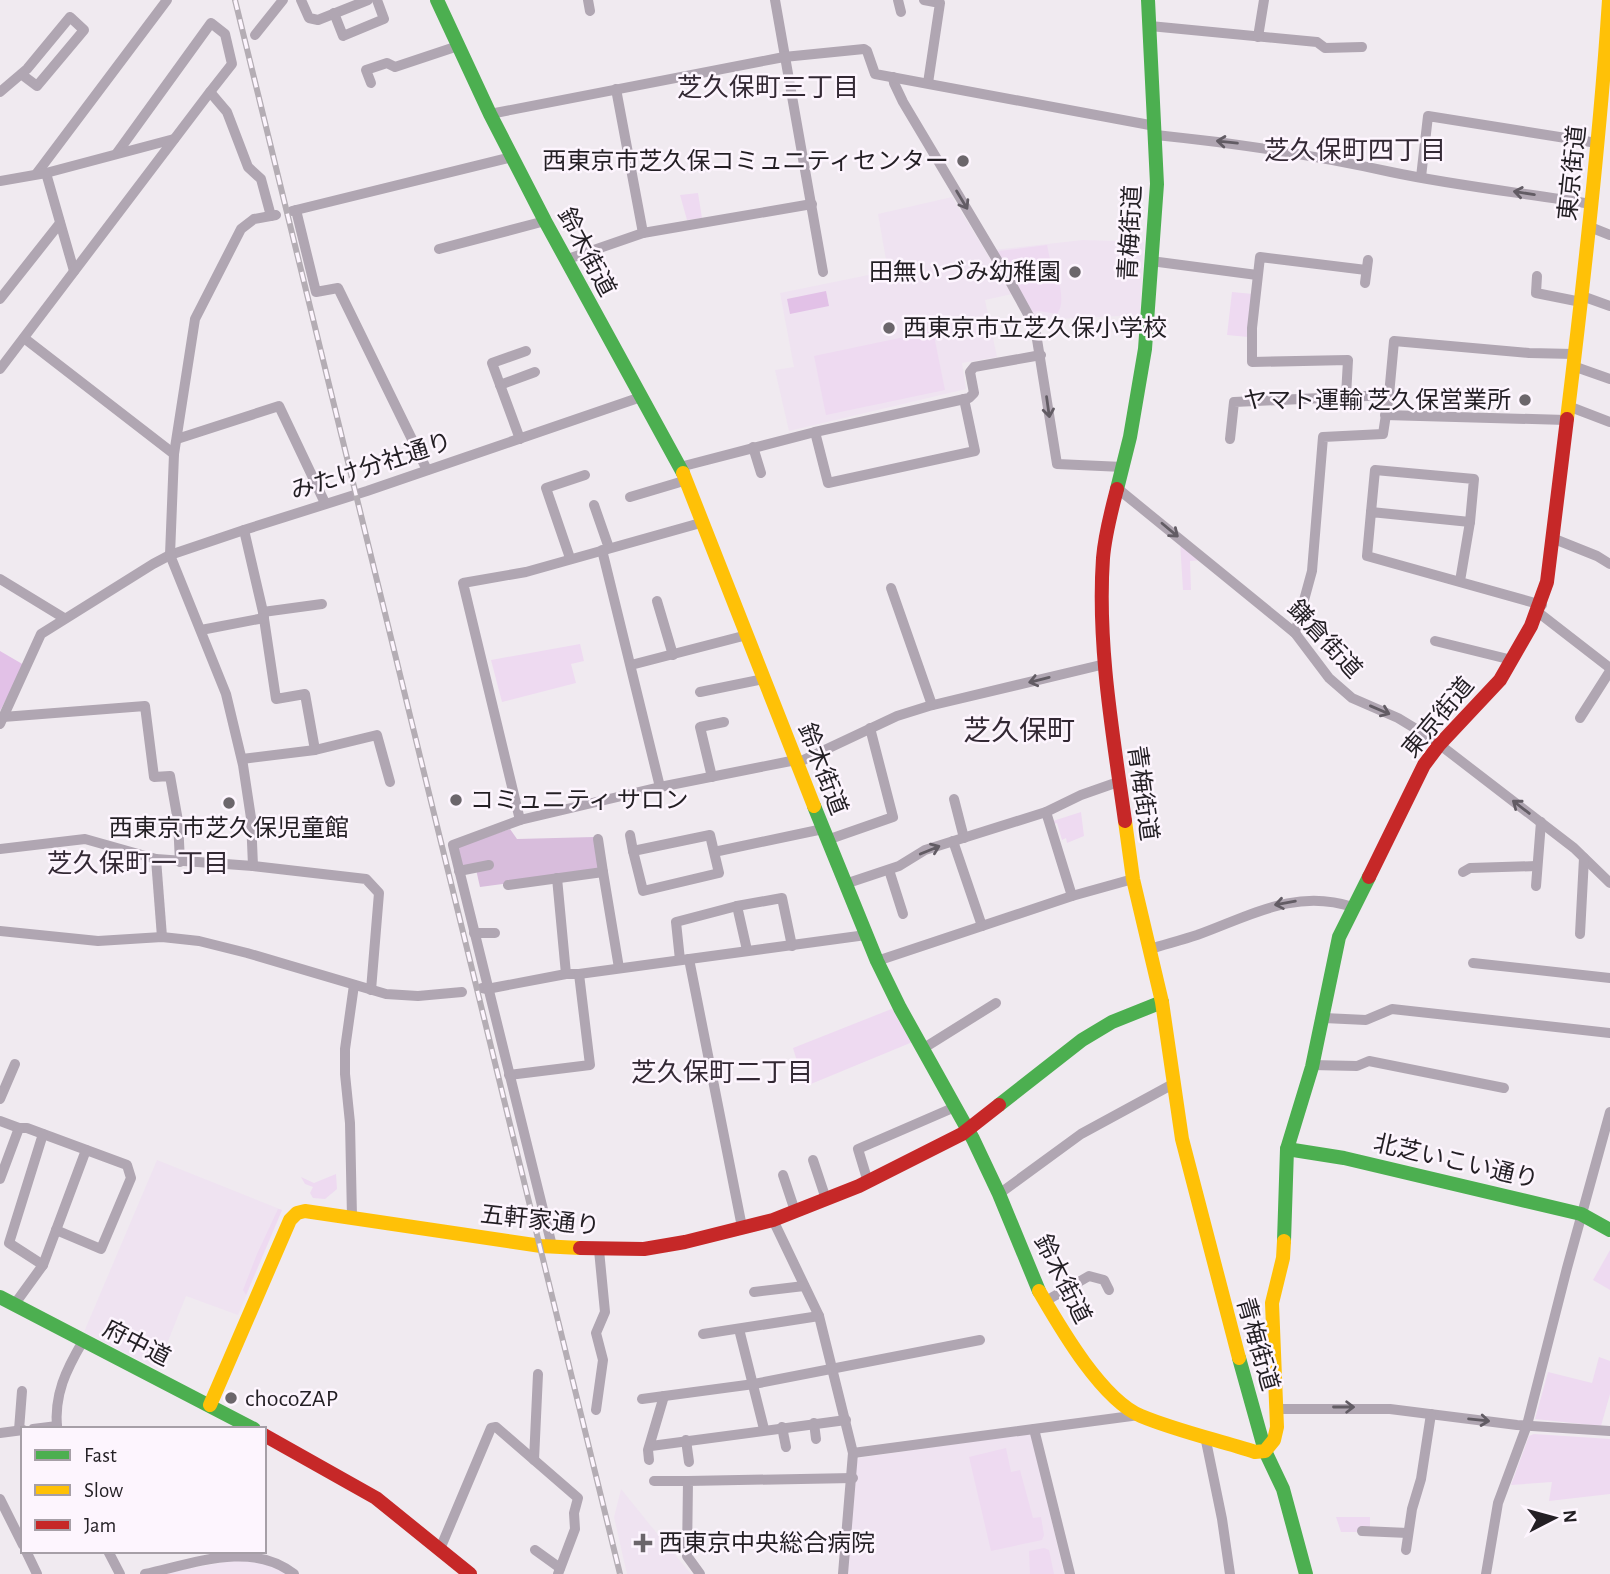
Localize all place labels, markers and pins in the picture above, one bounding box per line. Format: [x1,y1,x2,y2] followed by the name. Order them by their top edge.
[542,148,949,174] place label: 西東京市芝久保コミュニティセンター
[955,153,971,169] marker: 西東京市芝久保コミュニティセンター
[869,259,1061,285] place label: 田無いづみ幼稚園
[1067,264,1083,280] marker: 田無いづみ幼稚園
[903,315,1167,341] place label: 西東京市立芝久保小学校
[881,320,897,336] marker: 西東京市立芝久保小学校
[1243,387,1511,413] place label: ヤマト運輸 芝久保営業所
[1517,392,1533,408] marker: ヤマト運輸 芝久保営業所
[470,789,689,813] place label: コミュニティ サロン
[448,792,464,808] marker: コミュニティ サロン
[221,795,237,811] marker: 西東京市芝久保児童館
[109,815,349,841] place label: 西東京市芝久保児童館
[245,1387,338,1411] place label: chocoZAP
[223,1390,239,1406] marker: chocoZAP
[659,1530,875,1556] place label: 西東京中央総合病院
[633,1533,653,1553] marker: 西東京中央総合病院

